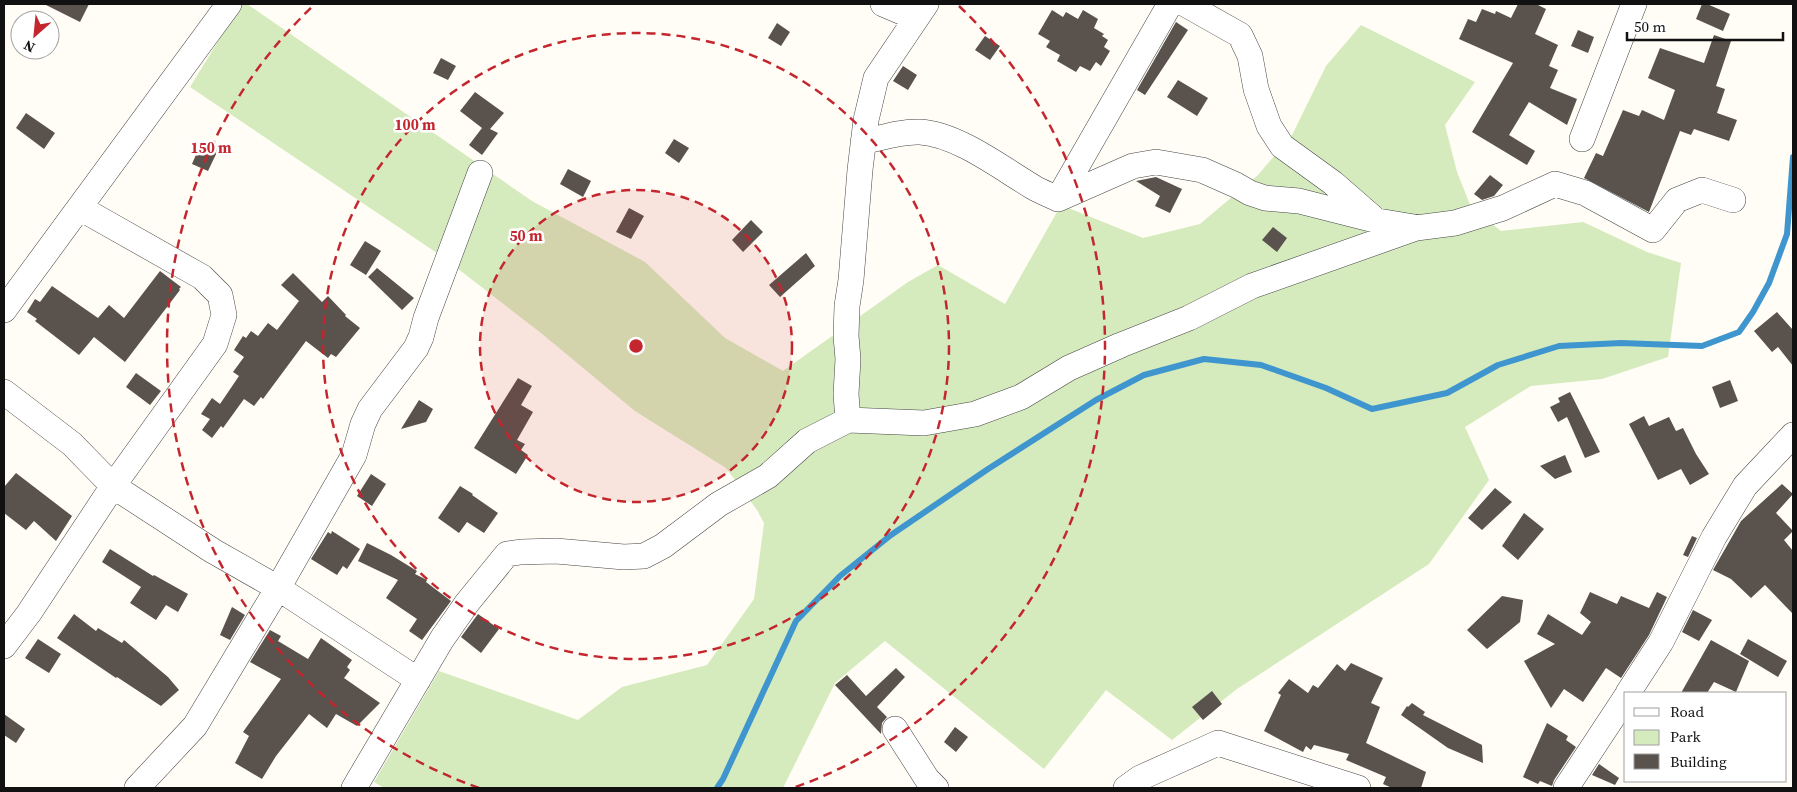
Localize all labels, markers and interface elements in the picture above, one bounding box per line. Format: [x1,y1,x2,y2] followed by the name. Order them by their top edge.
[10,10,60,60] north arrow
[1627,10,1783,42] scale bar
[1634,16,1666,37] text: 50 m
[20,35,38,58] text: N
[394,114,436,135] text: 100 m
[190,137,232,158] text: 150 m
[509,225,543,246] text: 50 m
[627,337,645,355] centre of rings
[1624,692,1787,782] legend
[1670,701,1704,722] text: Road
[1670,726,1702,747] text: Park
[1670,751,1727,772] text: Building

